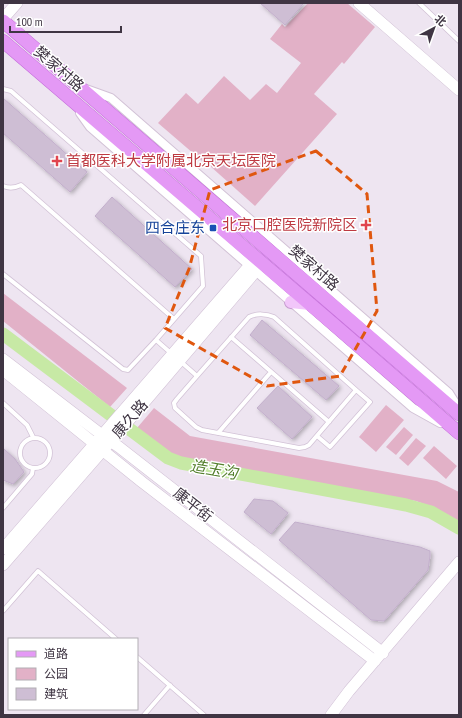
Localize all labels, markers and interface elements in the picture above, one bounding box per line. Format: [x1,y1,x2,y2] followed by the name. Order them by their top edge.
[10,8,121,34] scale bar
[414,8,454,48] north arrow
[432,12,449,29] text: 北
[16,14,43,29] text: 100 m
[30,42,88,95] street label: 樊家村路
[66,151,276,170] place label: 首都医科大学附属北京天坛医院
[51,155,63,167] marker: 首都医科大学附属北京天坛医院
[222,215,357,234] place label: 北京口腔医院新院区
[145,218,205,237] place label: 四合庄东
[360,219,372,231] marker: 北京口腔医院新院区
[208,223,218,233] marker: 四合庄东
[285,241,343,294] street label: 樊家村路
[108,395,152,442] street label: 康久路
[189,455,241,483] water label: 造玉沟
[170,483,217,526] street label: 康平街
[8,638,138,710] legend
[44,646,68,661] text: 道路
[44,666,68,681] text: 公园
[44,686,68,701] text: 建筑

